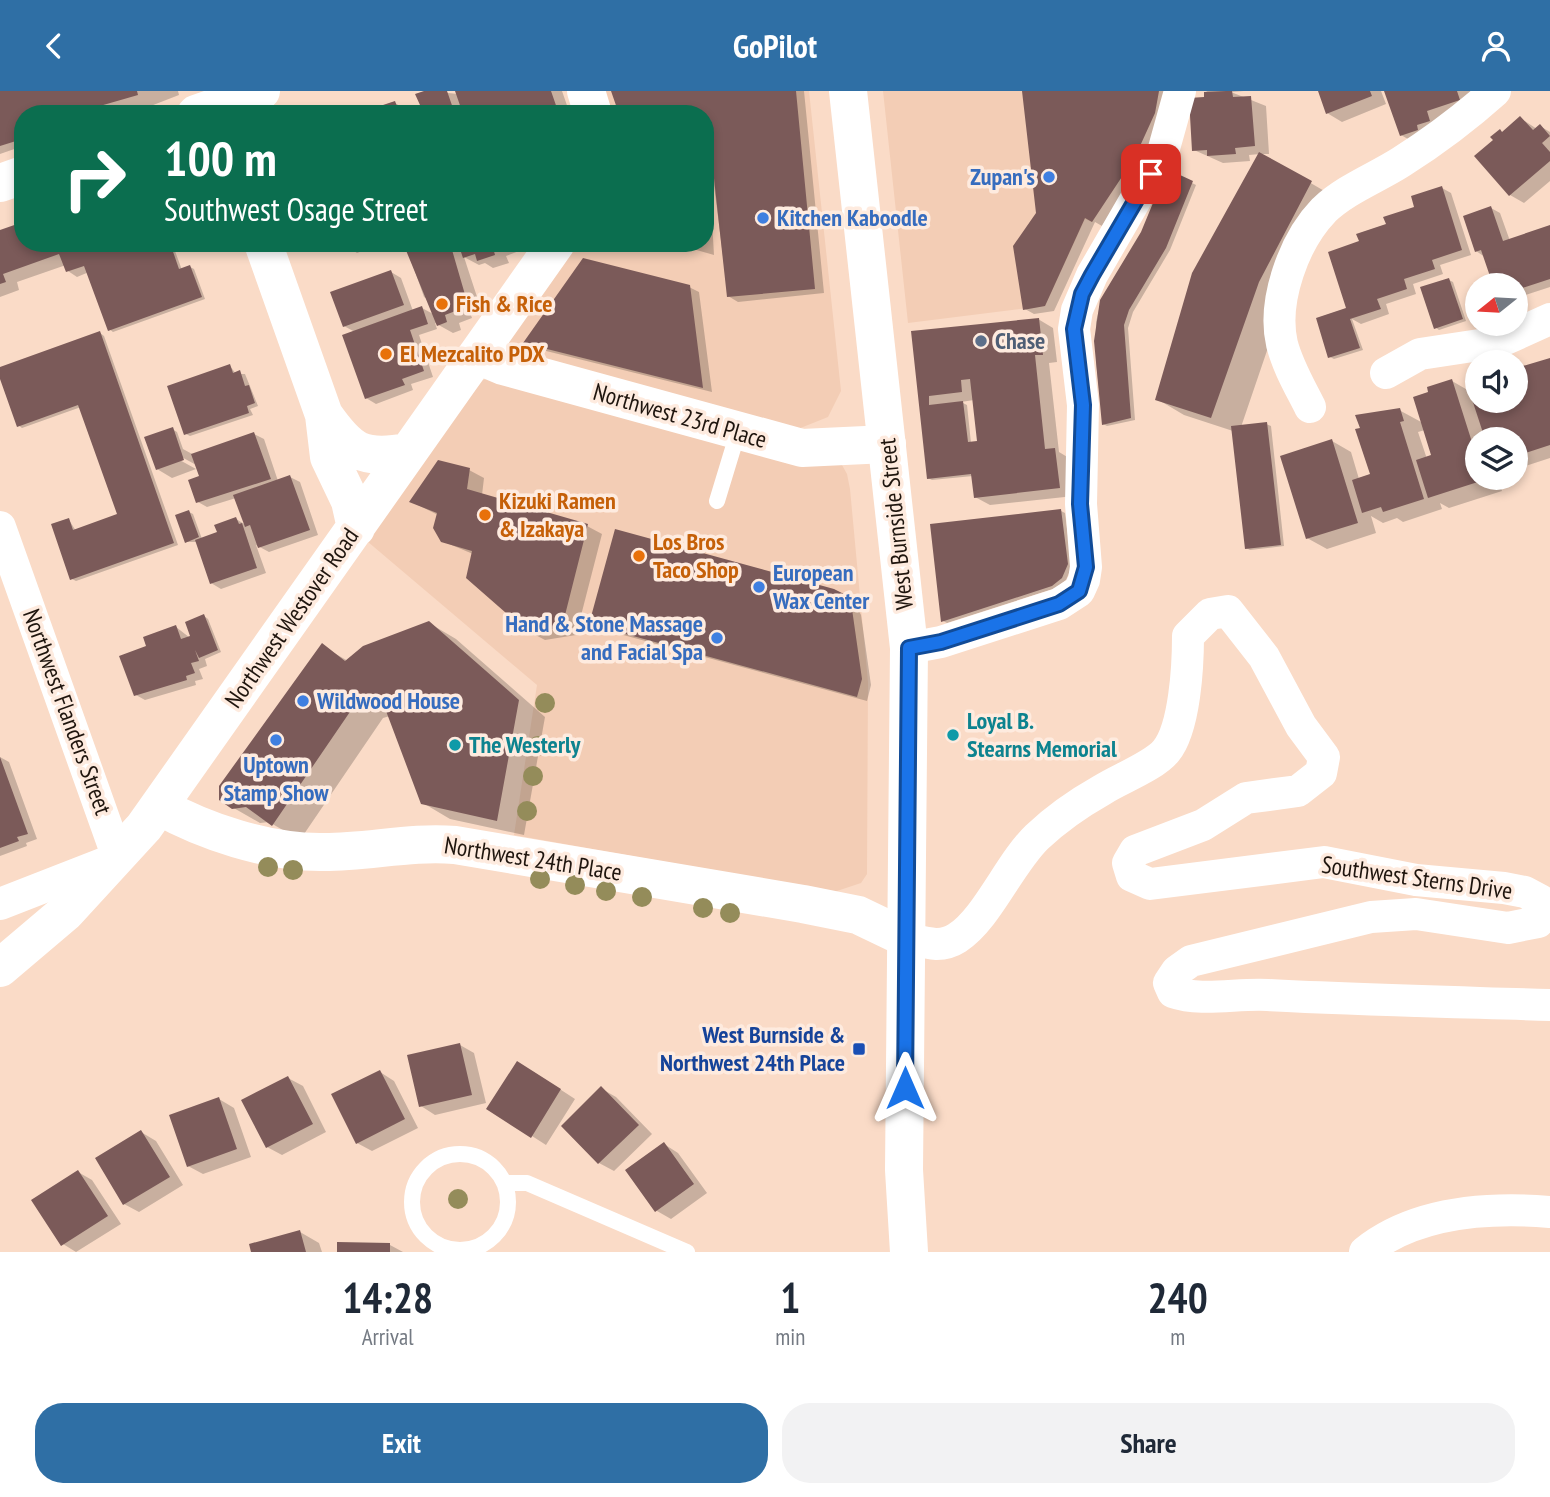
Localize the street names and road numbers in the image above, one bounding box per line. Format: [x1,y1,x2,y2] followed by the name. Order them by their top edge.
[590,376,770,455] street label: Northwest 23rd Place
[871,436,920,611] street label: West Burnside Street
[218,522,365,714] street label: Northwest Westover Road
[16,605,119,819] street label: Northwest Flanders Street
[442,829,624,888] street label: Northwest 24th Place
[1320,849,1514,906] street label: Southwest Sterns Drive

